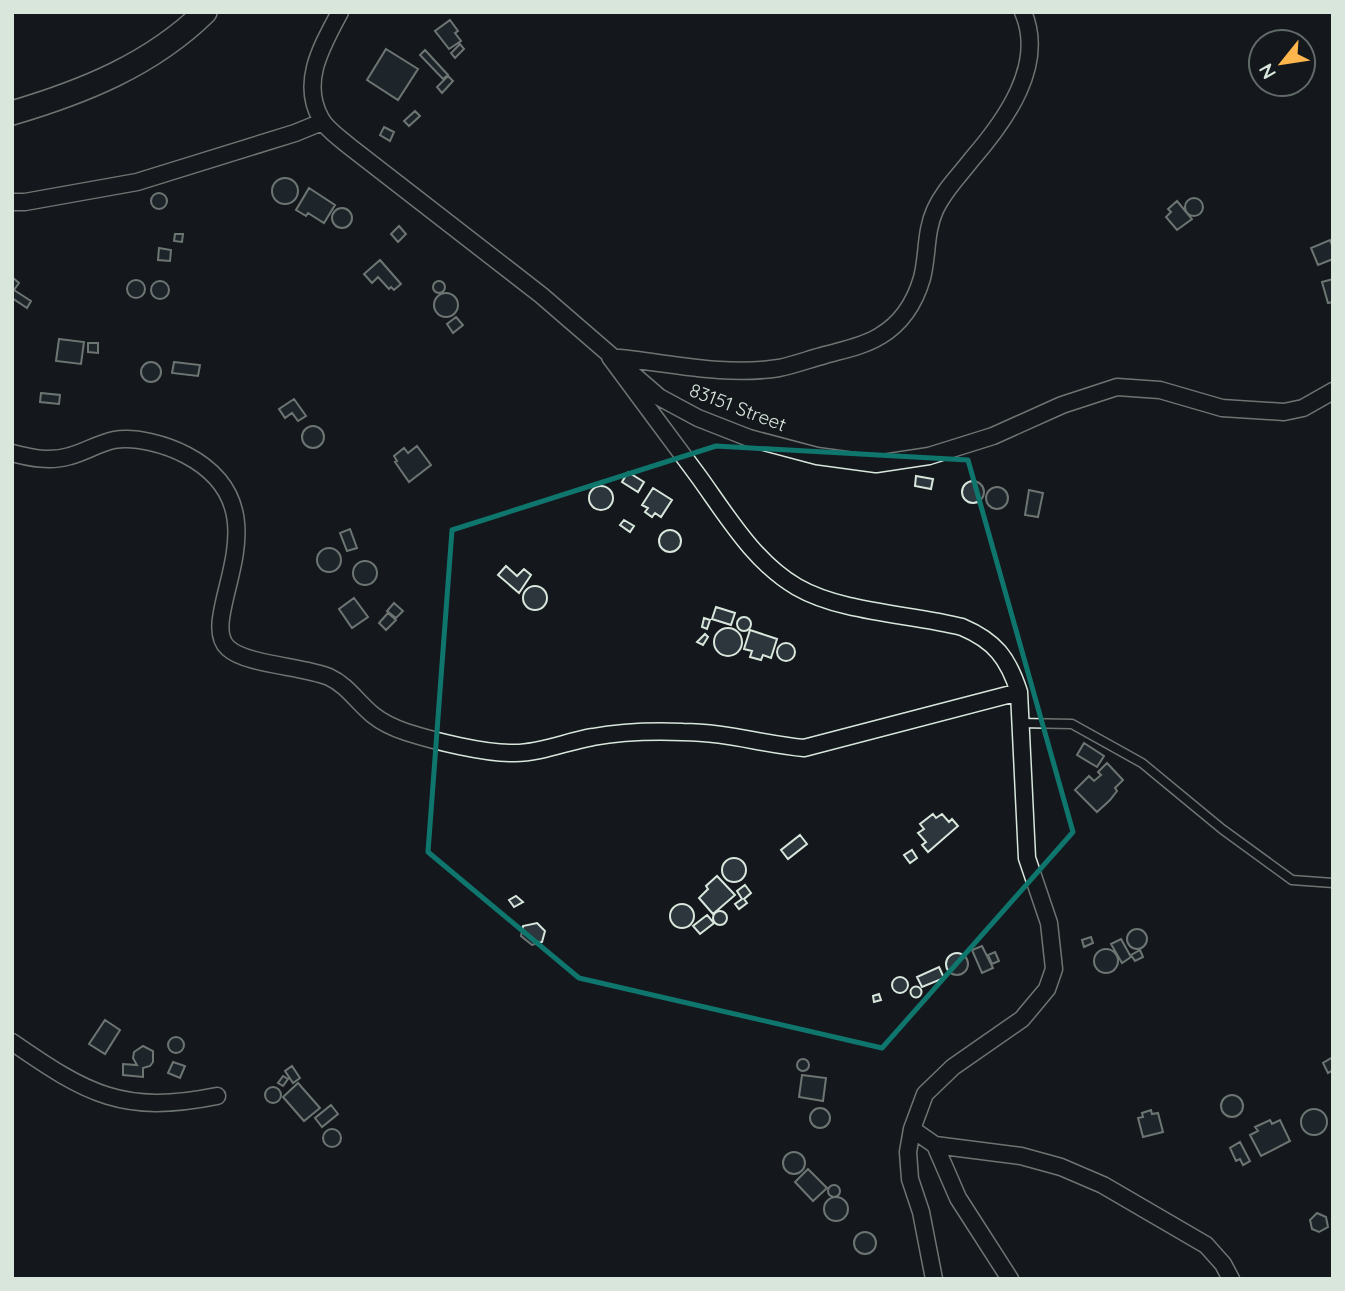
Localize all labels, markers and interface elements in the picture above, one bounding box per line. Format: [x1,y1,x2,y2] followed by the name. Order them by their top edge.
[1247,28,1317,98] north arrow
[1253,59,1281,84] text: N
[686,378,790,436] street label: 83151 Street

